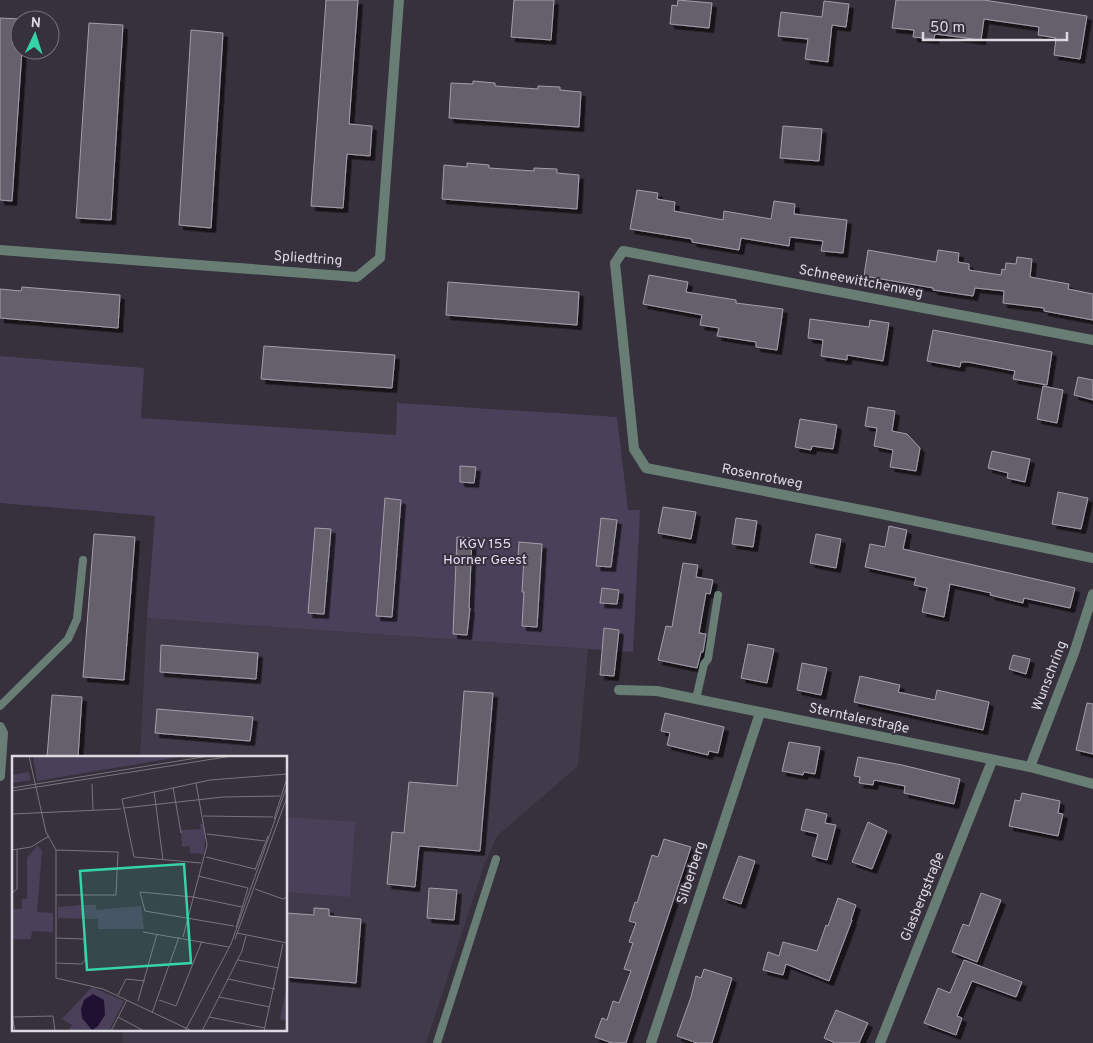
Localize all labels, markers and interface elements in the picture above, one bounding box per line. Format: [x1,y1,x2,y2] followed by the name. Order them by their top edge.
[10,10,60,60] north arrow
[923,10,1067,42] scale bar
[30,15,41,32] text: N
[930,19,965,38] text: 50 m
[273,248,343,270] street label: Spliedtring
[797,262,925,302] street label: Schneewittchenweg
[720,461,804,493] street label: Rosenrotweg
[443,536,527,569] park label: KGV 155 Horner Geest
[1029,638,1071,714] street label: Wunschring
[807,700,911,738] street label: Sterntalerstraße
[12,756,288,1030] inset map
[674,839,710,907] street label: Silberberg
[897,850,949,944] street label: Glasbergstraße

